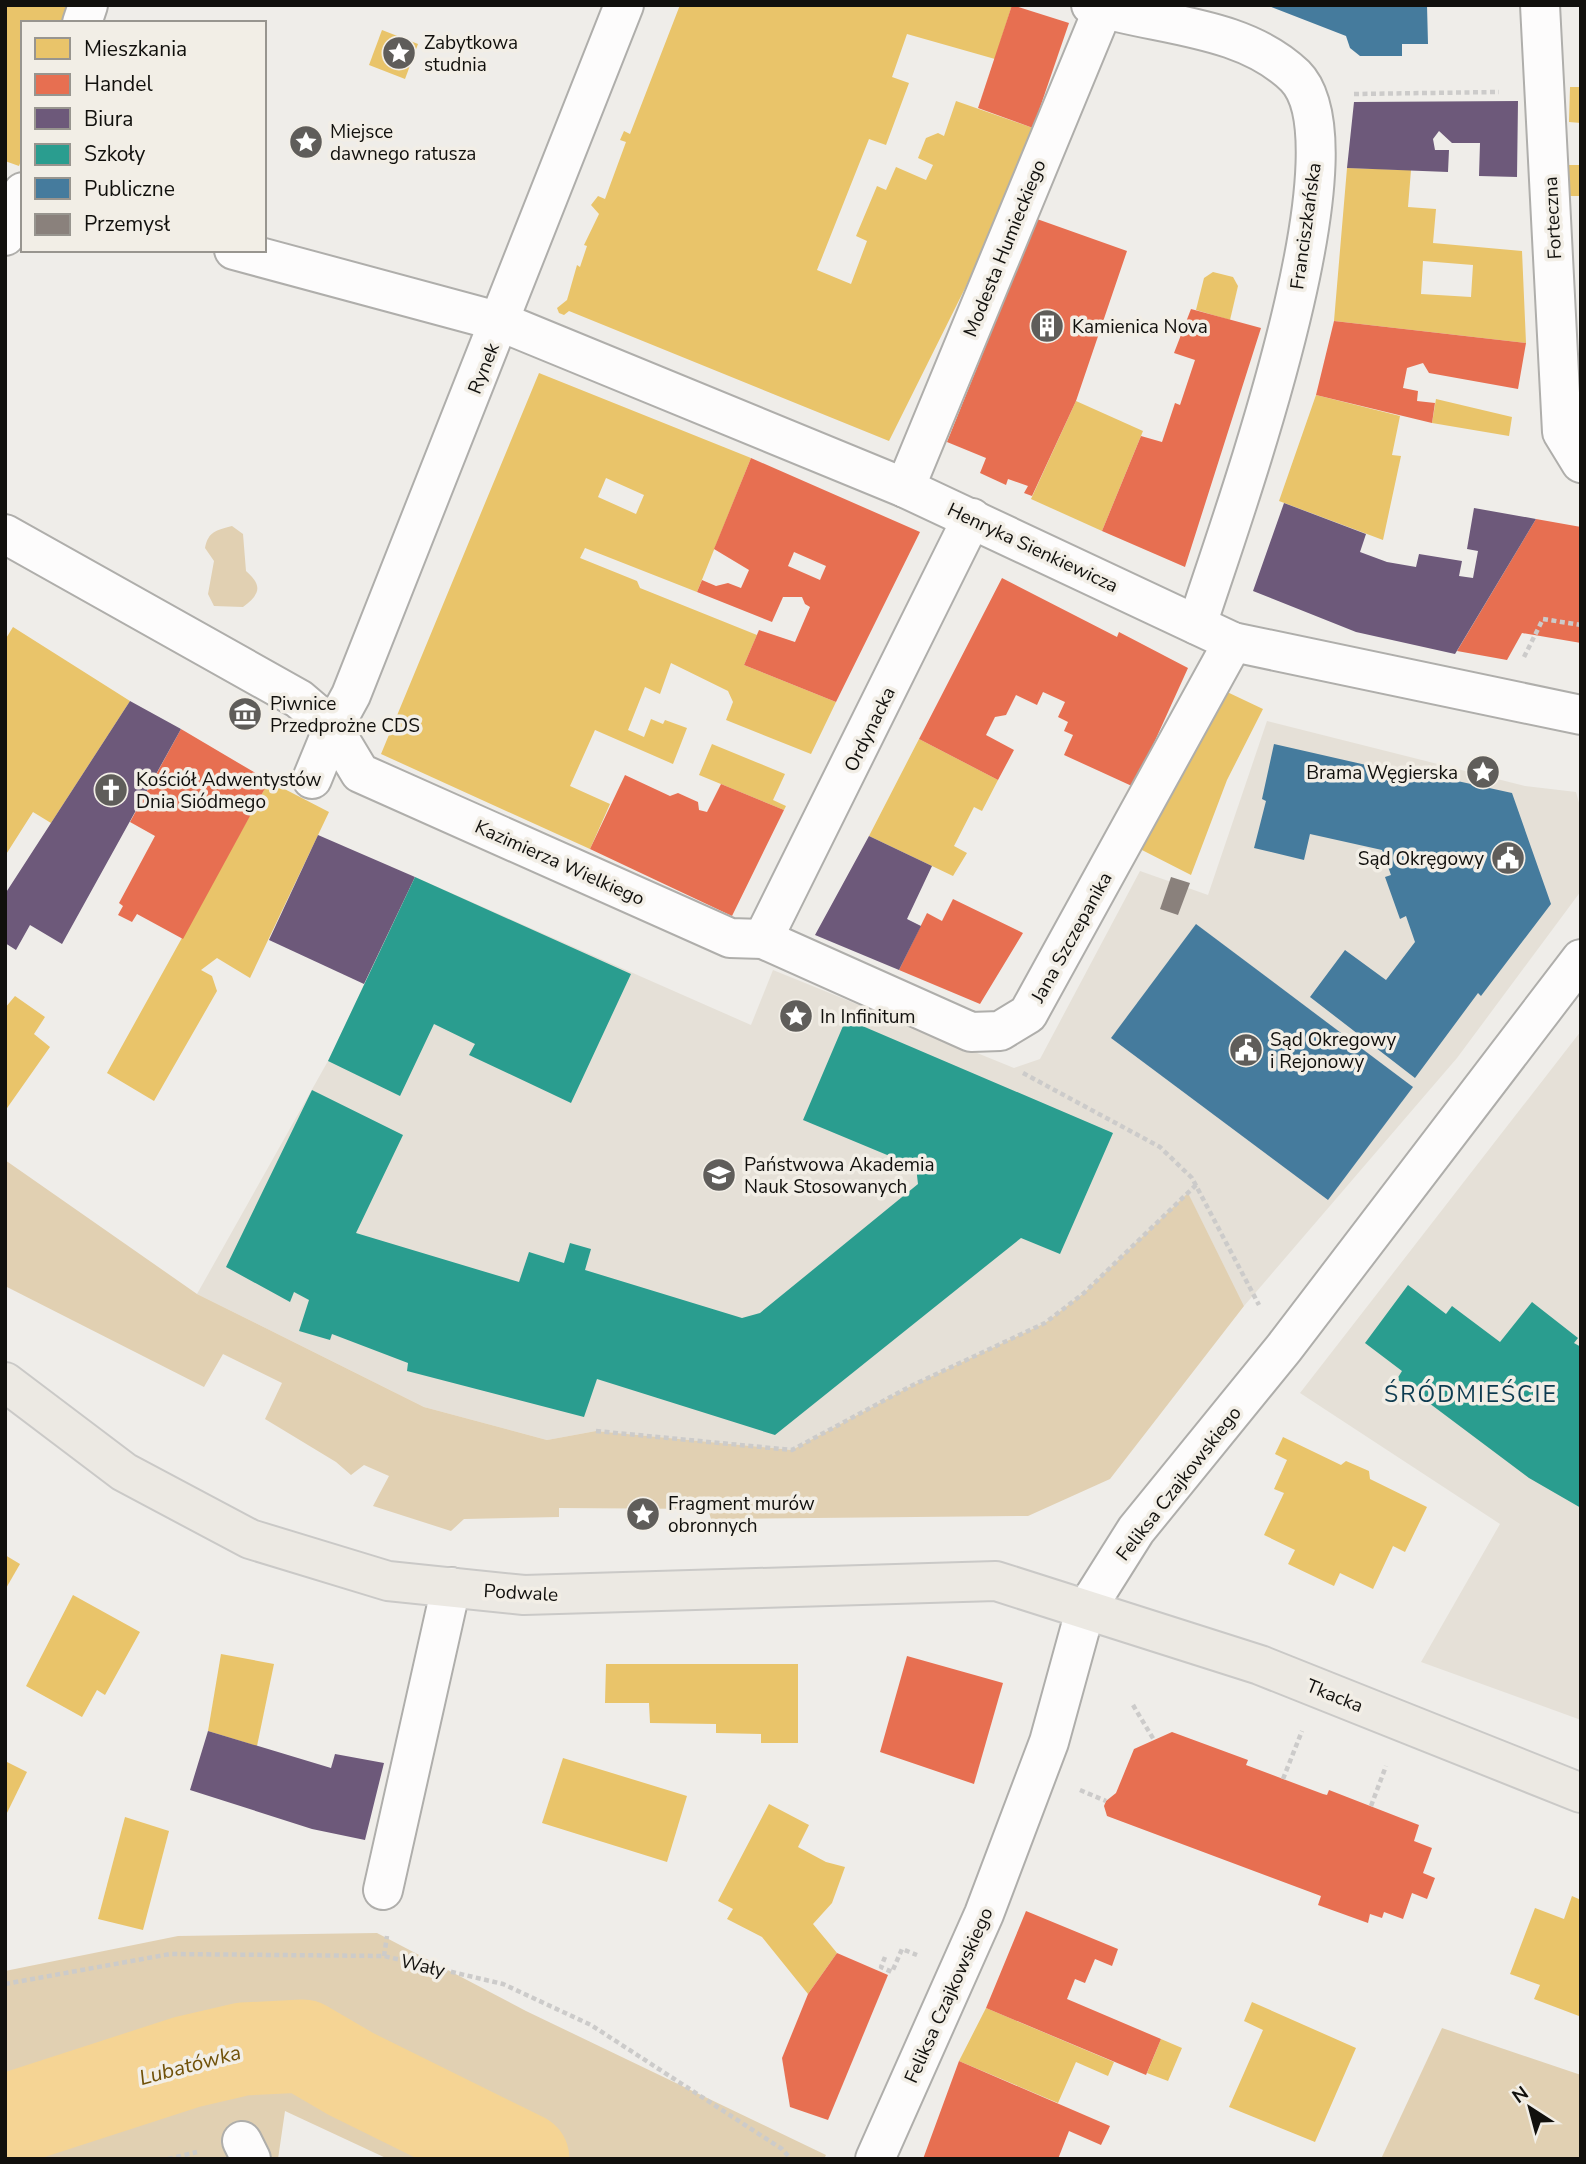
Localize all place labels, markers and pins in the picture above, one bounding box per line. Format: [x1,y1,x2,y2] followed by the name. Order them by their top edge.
[424,30,518,78] place label: Zabytkowa studnia
[380,34,418,72] place icon: Zabytkowa studnia
[330,119,476,167] place label: Miejsce dawnego ratusza
[287,123,325,161] place icon: Miejsce dawnego ratusza
[1028,307,1066,345] building icon: Kamienica Nova
[1072,314,1208,340] place label: Kamienica Nova
[270,691,420,739] place label: Piwnice Przedprożne CDS
[226,695,264,733] museum icon: Piwnice Przedprożne CDS
[1464,753,1502,791] place icon: Brama Węgierska
[1306,760,1458,786] place label: Brama Węgierska
[136,767,322,815] place label: Kościół Adwentystów Dnia Siódmego
[92,771,130,809] church icon: Kościół Adwentystów Dnia Siódmego
[1489,839,1527,877] public building icon: Sąd Okręgowy
[1358,846,1484,872] place label: Sąd Okręgowy
[777,997,815,1035] place icon: In Infinitum
[820,1004,916,1030] place label: In Infinitum
[1270,1027,1396,1075] place label: Sąd Okregowy i Rejonowy
[1227,1031,1265,1069] public building icon: Sąd Okregowy i Rejonowy
[744,1152,935,1200] place label: Państwowa Akademia Nauk Stosowanych
[700,1156,738,1194] school or university icon: Państwowa Akademia Nauk Stosowanych
[668,1491,815,1539] place label: Fragment murów obronnych
[624,1495,662,1533] place icon: Fragment murów obronnych

